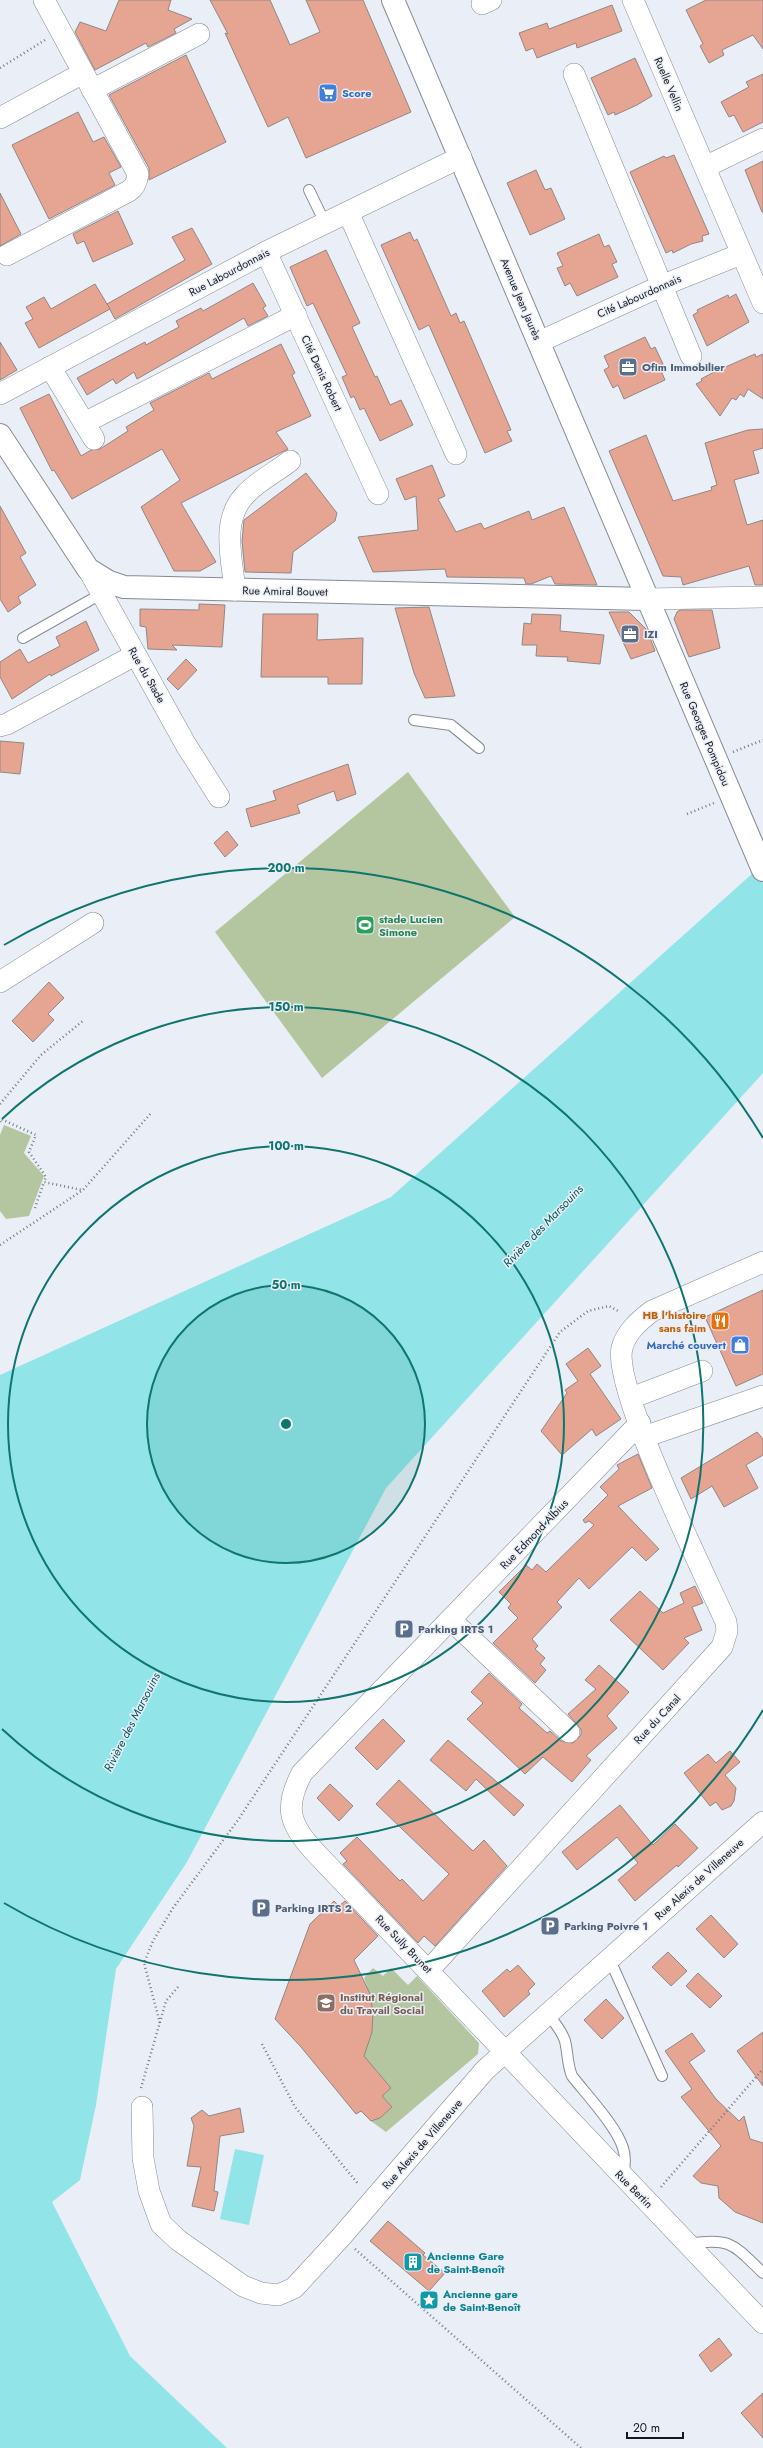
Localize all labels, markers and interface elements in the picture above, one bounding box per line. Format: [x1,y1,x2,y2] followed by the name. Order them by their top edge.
[650,54,688,114] street label: Ruelle Vellin
[317,82,339,104] supermarket icon: Score
[342,85,371,101] place label: Score
[186,244,273,300] street label: Rue Labourdonnais
[497,256,546,343] street label: Avenue Jean Jaurès
[594,270,684,322] street label: Cité Labourdonnais
[297,332,347,414] street label: Cité Denis Robert
[617,356,639,378] office icon: Ofim Immobilier
[642,359,725,375] place label: Ofim Immobilier
[242,582,328,600] street label: Rue Amiral Bouvet
[619,623,641,645] office icon: IZI
[644,626,658,642] place label: IZI
[125,644,170,706] street label: Rue du Stade
[676,679,734,789] street label: Rue Georges Pompidou
[267,859,305,877] text: 200 m
[379,911,443,940] place label: stade Lucien Simone
[354,914,376,936] sports icon: stade Lucien Simone
[268,998,304,1016] text: 150 m
[268,1137,304,1155] text: 100 m
[499,1180,588,1271] water label: Rivière des Marsouins
[271,1276,301,1294] text: 50 m
[642,1307,706,1336] place label: HB l'histoire sans faim
[709,1310,731,1332] restaurant icon: HB l'histoire sans faim
[729,1334,751,1356] shop icon: Marché couvert
[646,1337,726,1353] place label: Marché couvert
[279,1417,293,1431] centre of rings
[496,1495,572,1573] street label: Rue Edmond Albius
[393,1618,415,1640] parking icon: Parking IRTS 1
[418,1621,493,1637] place label: Parking IRTS 1
[99,1669,165,1775] water label: Rivière des Marsouins
[630,1691,684,1747] street label: Rue du Canal
[651,1834,747,1923] street label: Rue Alexis de Villeneuve
[250,1897,272,1919] parking icon: Parking IRTS 2
[275,1900,352,1916] place label: Parking IRTS 2
[372,1911,436,1977] street label: Rue Sully Brunet
[539,1915,561,1937] parking icon: Parking Poivre 1
[564,1918,648,1934] place label: Parking Poivre 1
[340,1989,424,2018] place label: Institut Régional du Travail Social
[315,1992,337,2014] school or university icon: Institut Régional du Travail Social
[378,2095,466,2193] street label: Rue Alexis de Villeneuve
[611,2166,657,2212] street label: Rue Bertin
[426,2248,505,2277] place label: Ancienne Gare de Saint-Benoît
[402,2251,424,2273] building icon: Ancienne Gare de Saint-Benoît
[442,2286,521,2315] place label: Ancienne gare de Saint-Benoît
[418,2289,440,2311] place icon: Ancienne gare de Saint-Benoît
[627,2414,683,2440] scale bar
[633,2419,660,2437] text: 20 m

